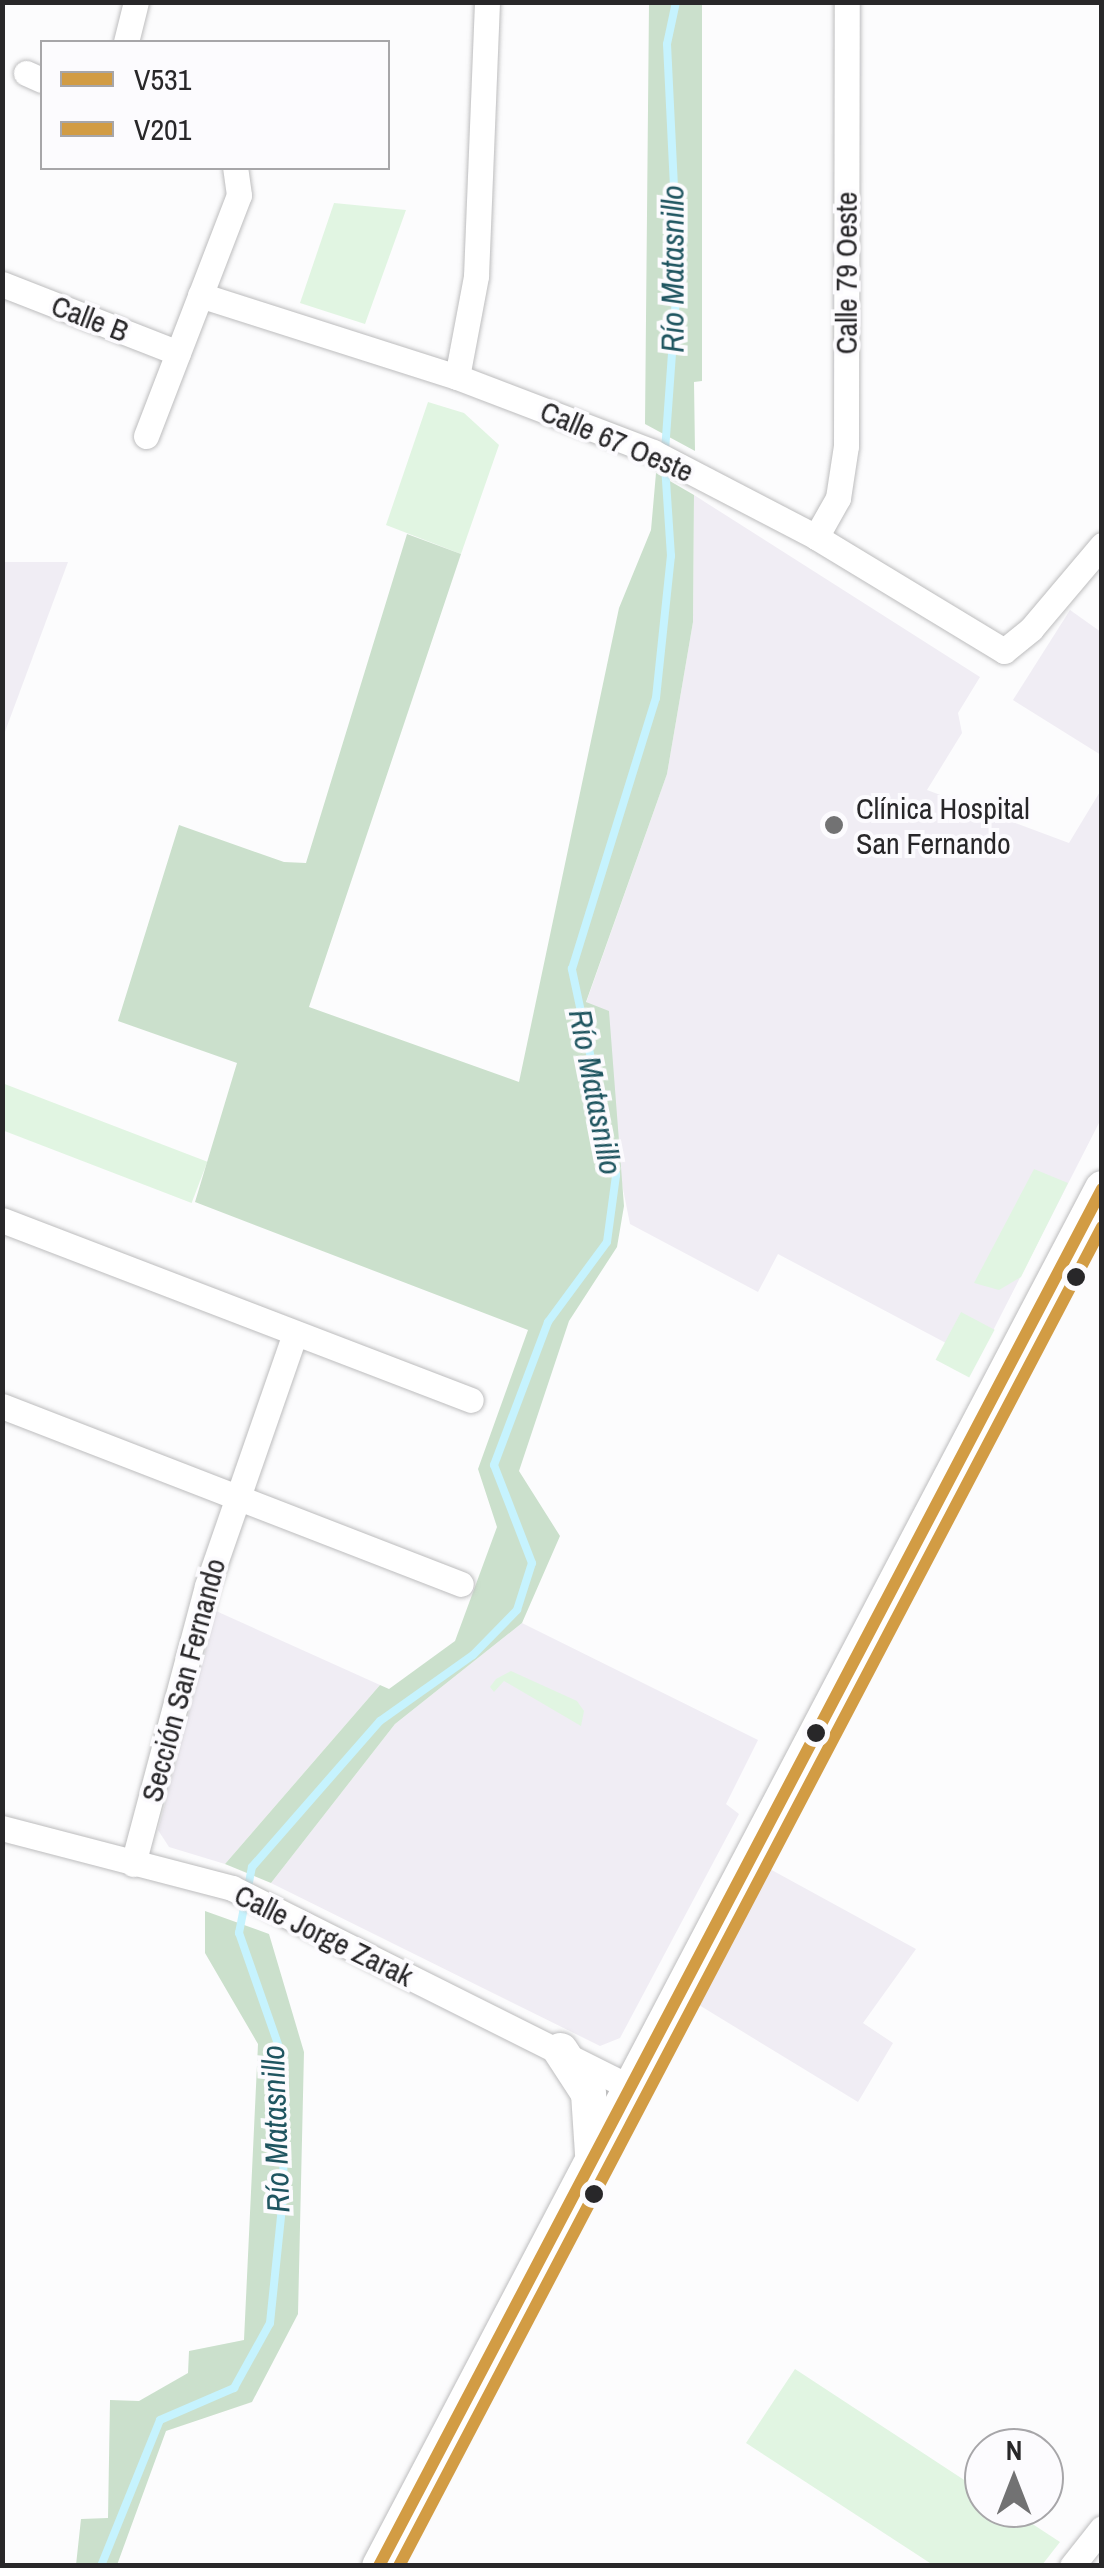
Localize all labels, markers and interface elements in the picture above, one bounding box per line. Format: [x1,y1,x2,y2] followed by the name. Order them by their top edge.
[40,40,390,170] legend
[134,59,191,99] text: V531
[134,109,191,149] text: V201
[654,185,692,353] water label: Río Matasnillo
[828,192,864,354] street label: Calle 79 Oeste
[47,287,133,349] street label: Calle B
[535,393,699,489] street label: Calle 67 Oeste
[856,790,1030,860] place label: Clínica Hospital San Fernando
[821,812,847,838] marker: Clínica Hospital San Fernando
[560,1006,630,1178] water label: Río Matasnillo
[1066,1267,1086,1287] unlabelled marker
[133,1554,233,1806] street label: Sección San Fernando
[806,1723,826,1743] unlabelled marker
[229,1876,419,1994] street label: Calle Jorge Zarak
[254,2045,298,2213] water label: Río Matasnillo
[584,2184,604,2204] unlabelled marker
[964,2428,1064,2528] north arrow
[1006,2431,1022,2469] text: N

